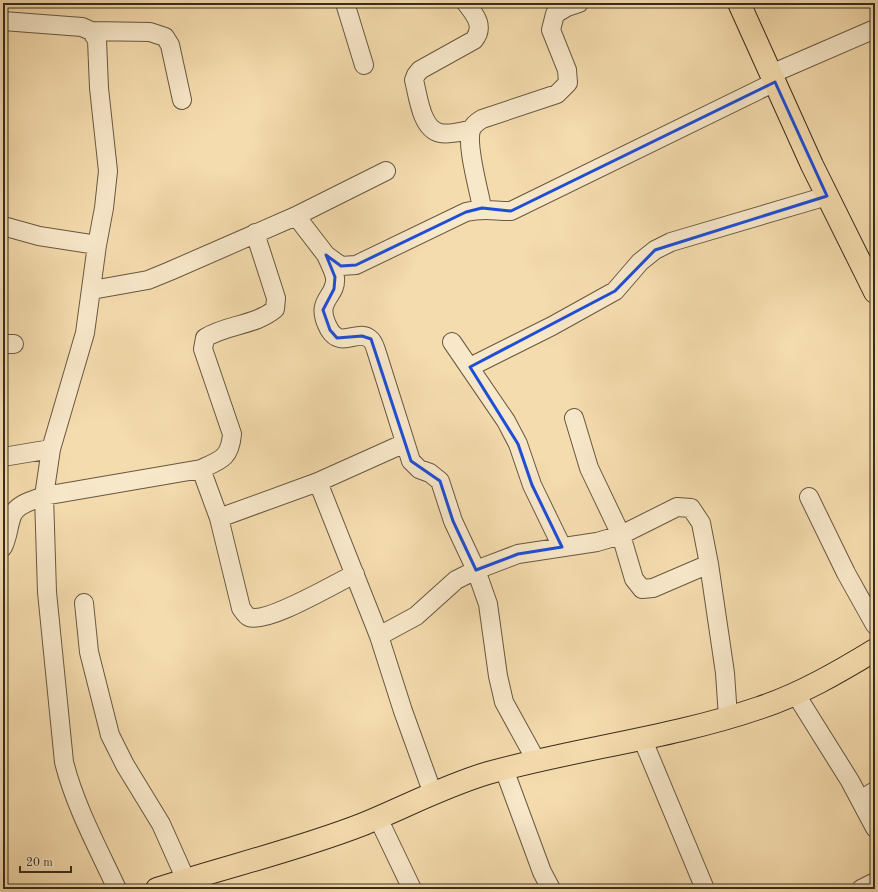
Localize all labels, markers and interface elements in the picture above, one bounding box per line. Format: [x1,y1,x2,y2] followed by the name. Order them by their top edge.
[20,848,71,874] scale bar
[26,857,53,869] text: 20 m

